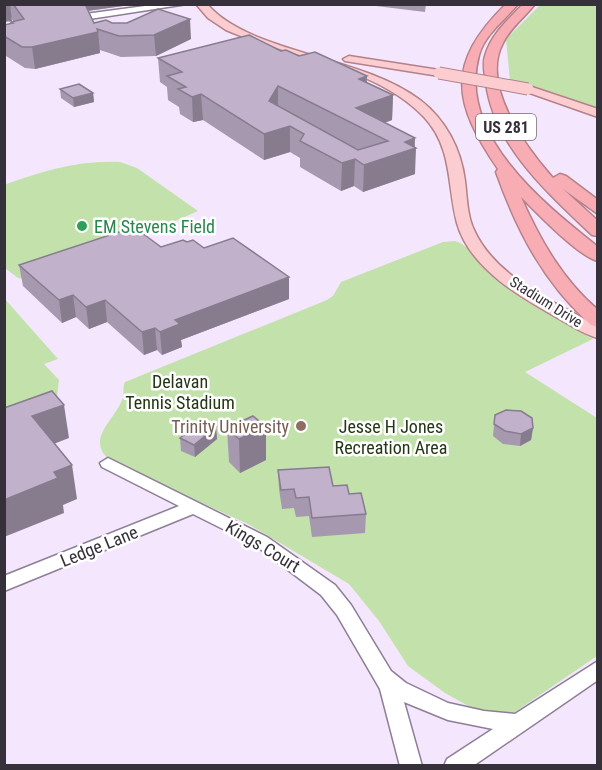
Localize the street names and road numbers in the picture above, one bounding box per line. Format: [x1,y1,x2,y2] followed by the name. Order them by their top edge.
[476,114,536,140] road number: US 281
[506,273,586,331] street label: Stadium Drive
[222,516,304,576] street label: Kings Court
[57,521,141,571] street label: Ledge Lane

